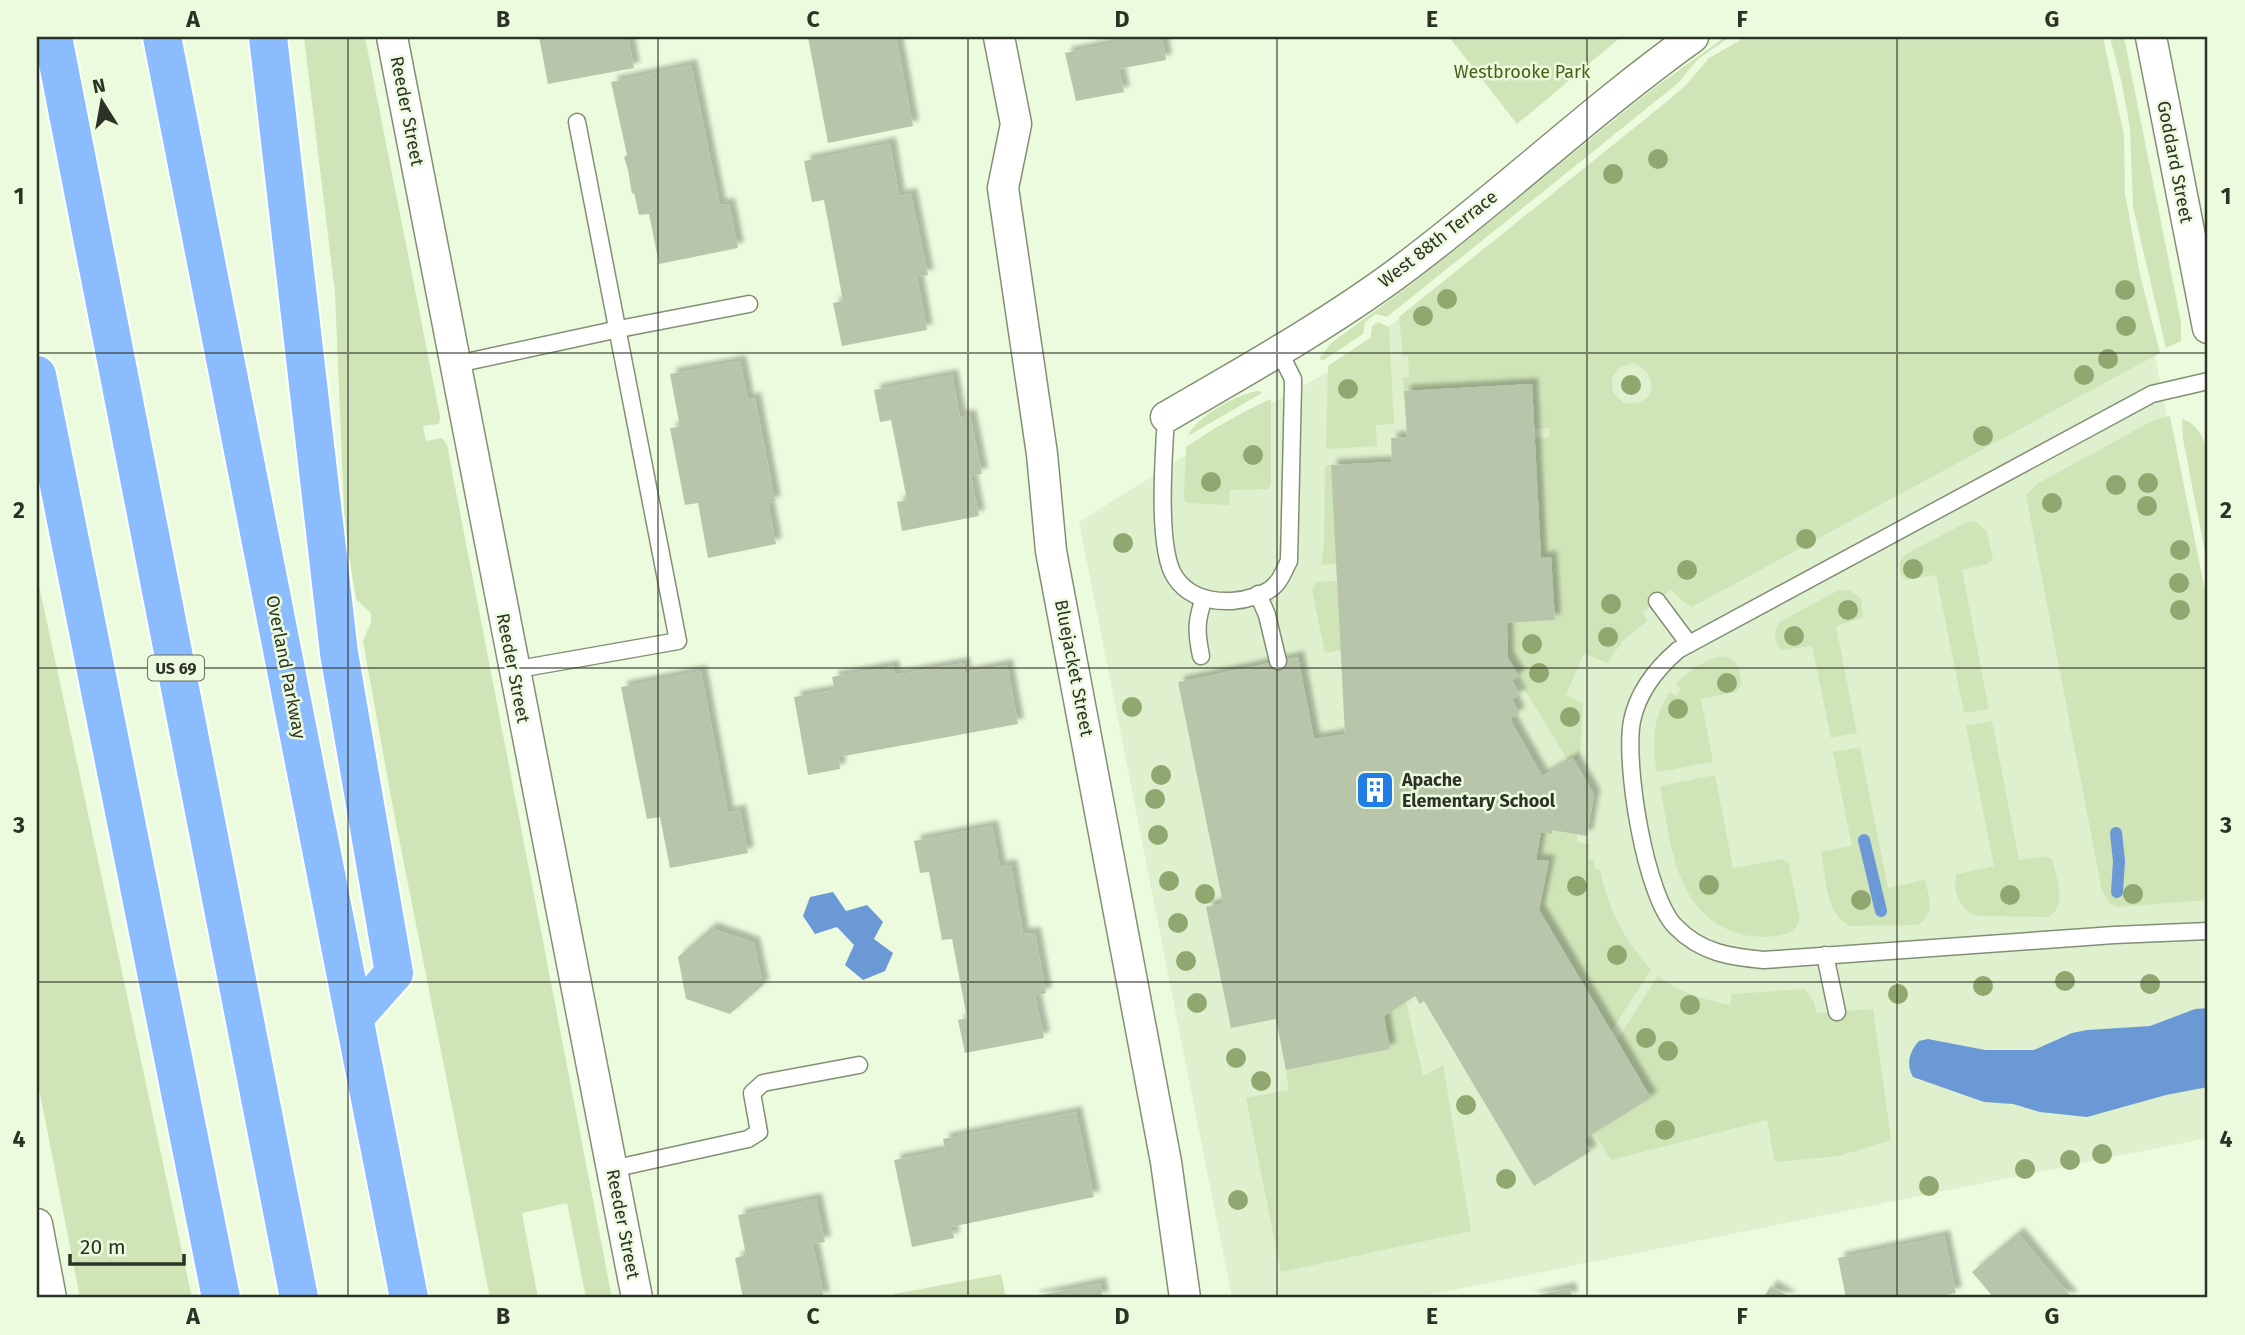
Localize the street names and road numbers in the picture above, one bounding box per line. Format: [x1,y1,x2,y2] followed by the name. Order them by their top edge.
[386,54,429,168] street label: Reeder Street
[2152,99,2198,225] street label: Goddard Street
[1374,186,1502,292] street label: West 88th Terrace
[261,593,311,741] street label: Overland Parkway
[1050,598,1098,739] street label: Bluejacket Street
[492,611,535,725] street label: Reeder Street
[148,656,204,680] road number: US 69
[602,1167,645,1281] street label: Reeder Street

